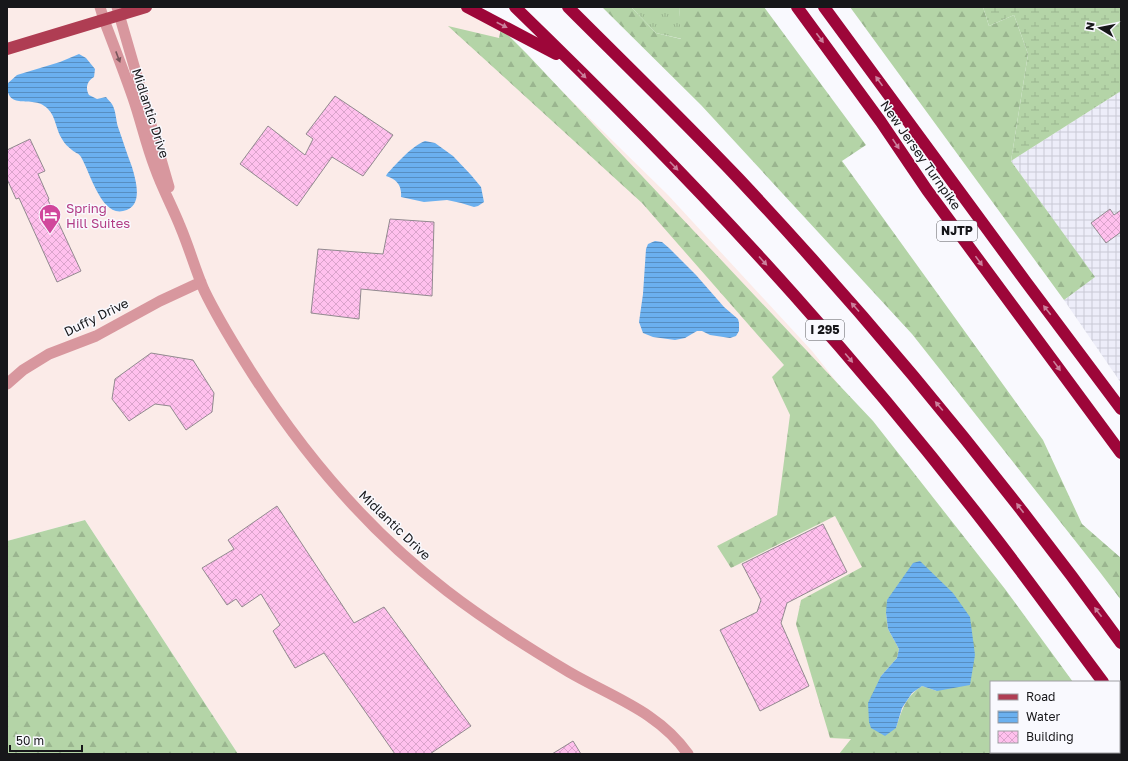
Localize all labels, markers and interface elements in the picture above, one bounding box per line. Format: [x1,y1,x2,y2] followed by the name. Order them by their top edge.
[1080,8,1120,48] north arrow
[1083,21,1097,31] text: N
[496,22,507,28] one-way arrow
[816,33,824,44] one-way arrow
[115,51,121,63] one-way arrow
[129,66,173,160] street label: Midlantic Drive
[578,69,587,79] one-way arrow
[875,76,883,87] one-way arrow
[877,97,965,213] street label: New Jersey Turnpike
[892,139,900,149] one-way arrow
[670,161,679,171] one-way arrow
[66,200,130,231] place label: Spring Hill Suites
[37,202,63,235] hotel icon: Spring Hill Suites
[937,221,977,241] road number: NJTP
[759,256,768,266] one-way arrow
[975,256,984,267] one-way arrow
[61,295,131,339] street label: Duffy Drive
[850,302,859,312] one-way arrow
[1043,305,1052,316] one-way arrow
[806,320,844,340] road number: I 295
[845,353,854,363] one-way arrow
[1052,360,1061,371] one-way arrow
[934,401,943,411] one-way arrow
[356,487,434,563] street label: Midlantic Drive
[1016,502,1024,513] one-way arrow
[1094,606,1102,617] one-way arrow
[990,681,1120,753] legend
[1026,689,1055,704] text: Road
[1026,709,1060,724] text: Water
[10,727,82,753] scale bar
[1026,729,1074,744] text: Building
[16,733,44,748] text: 50 m

